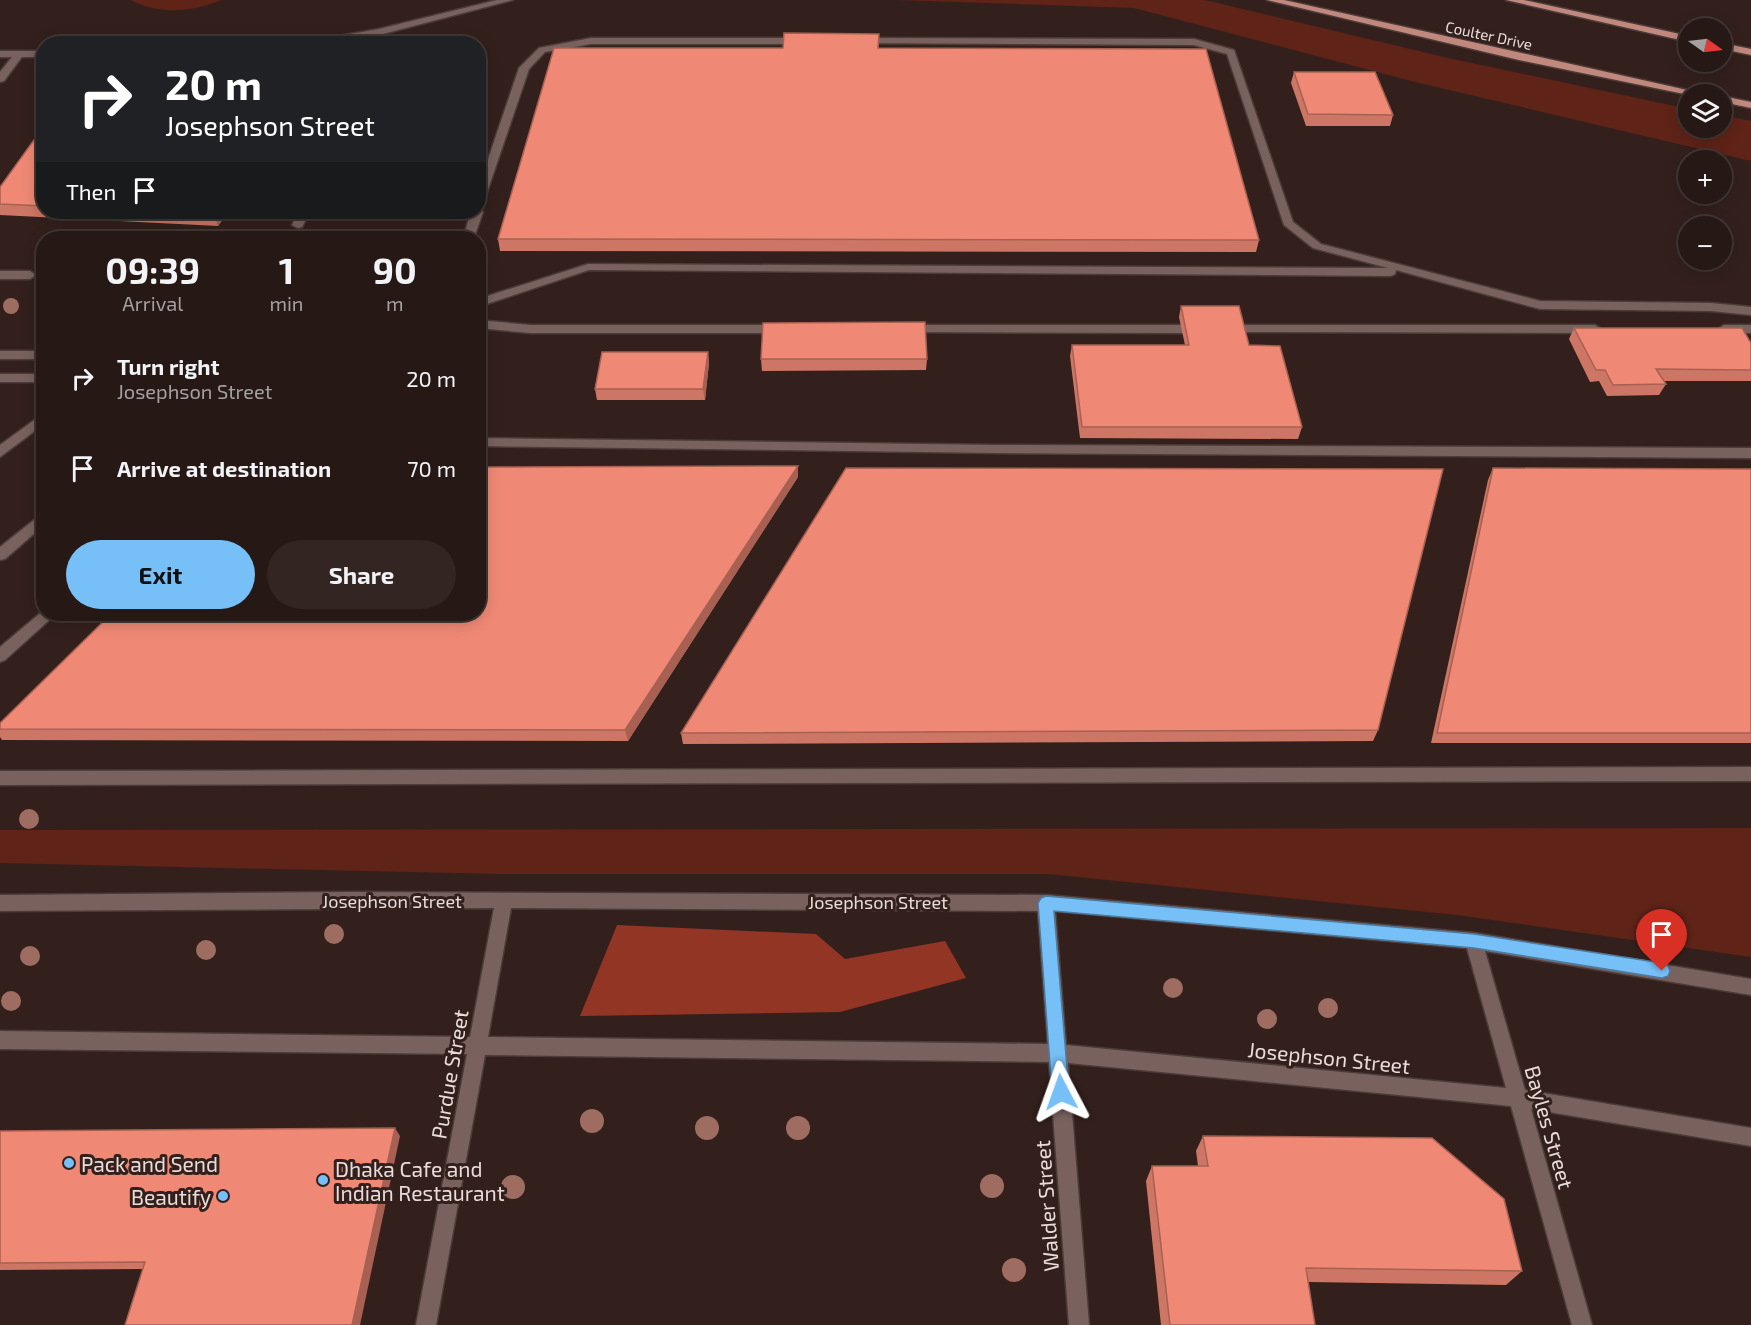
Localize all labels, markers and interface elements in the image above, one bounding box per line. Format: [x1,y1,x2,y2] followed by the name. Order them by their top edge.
[1444,17,1534,53] street label: Coulter Drive
[1678,18,1732,72] north arrow
[1678,18,1732,270] map controls
[165,58,262,108] text: 20 m
[66,60,144,138] icon: right
[1678,84,1732,138] button: layers
[165,109,375,141] text: Josephson Street
[1678,150,1732,204] button: +
[128,174,161,207] icon: arrive
[66,178,116,204] text: Then
[1678,216,1732,270] button: −
[105,248,200,291] text: 09:39
[279,248,294,291] text: 1
[373,248,417,291] text: 90
[122,291,183,315] text: Arrival
[269,291,303,315] text: min
[386,291,403,315] text: m
[117,353,219,379] text: Turn right
[66,362,99,395] icon: right
[406,365,456,391] text: 20 m
[117,379,272,403] text: Josephson Street
[66,452,99,485] icon: arrive
[117,455,331,481] text: Arrive at destination
[407,455,456,481] text: 70 m
[66,540,255,609] button: Exit
[267,540,456,609] button: Share
[322,890,462,912] street label: Josephson Street
[808,891,948,913] street label: Josephson Street
[1636,909,1687,971] pin
[1645,918,1678,951] icon: arrive
[425,1007,473,1141] street label: Purdue Street
[1247,1036,1411,1078] street label: Josephson Street
[1029,1060,1093,1124] position arrow
[1520,1063,1580,1191] street label: Bayles Street
[1029,1139,1063,1273] street label: Walder Street
[81,1151,218,1176] place label: Pack and Send
[62,1156,76,1170] marker: Pack and Send
[335,1156,505,1205] place label: Dhaka Cafe and Indian Restaurant
[316,1173,330,1187] marker: Dhaka Cafe and Indian Restaurant
[131,1184,211,1209] place label: Beautify
[216,1189,230,1203] marker: Beautify

